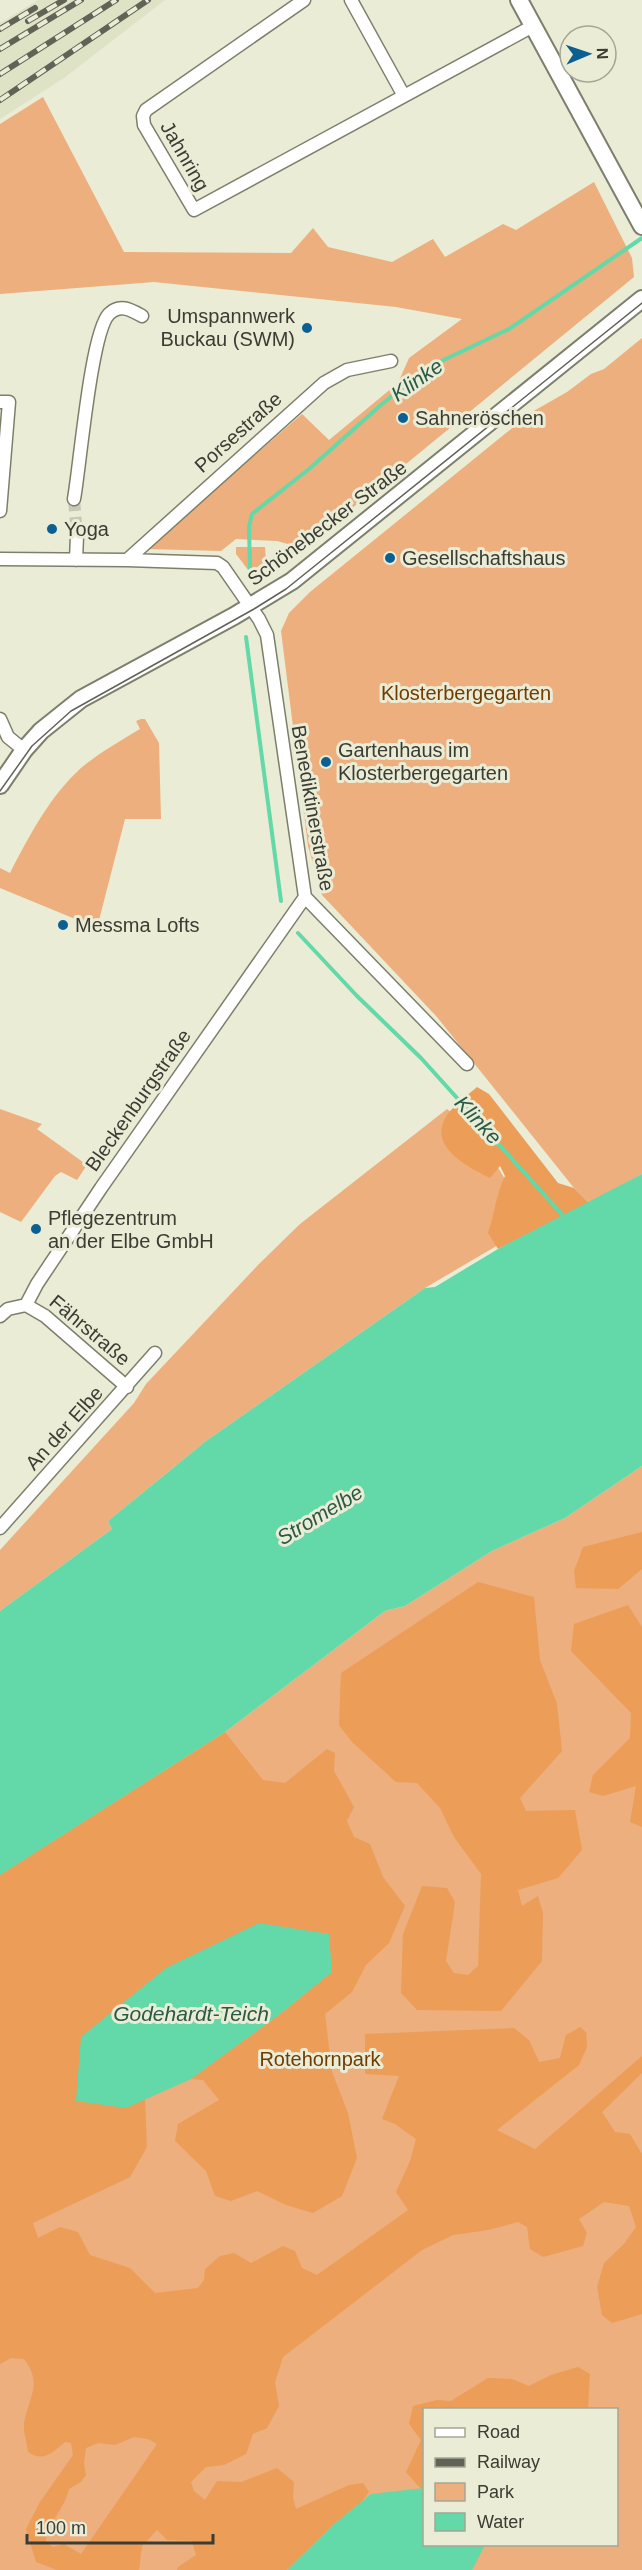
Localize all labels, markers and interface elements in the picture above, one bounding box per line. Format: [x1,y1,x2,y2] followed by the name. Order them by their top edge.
[558,24,618,84] north arrow
[594,47,611,60] text: N
[156,117,214,195] street label: Jahnring
[161,305,296,350] place label: Umspannwerk Buckau (SWM)
[300,321,314,335] marker: Umspannwerk Buckau (SWM)
[387,354,447,405] water label: Klinke
[190,387,286,477] street label: Porsestraße
[415,407,544,429] place label: Sahneröschen
[396,411,410,425] marker: Sahneröschen
[243,456,411,590] street label: Schönebecker Straße
[64,518,110,540] place label: Yoga
[45,522,59,536] marker: Yoga
[402,547,565,569] place label: Gesellschaftshaus
[383,551,397,565] marker: Gesellschaftshaus
[381,682,551,704] park label: Klosterbergegarten
[288,723,338,893] street label: Benediktinerstraße
[338,739,508,784] place label: Gartenhaus im Klosterbergegarten
[319,755,333,769] marker: Gartenhaus im Klosterbergegarten
[75,914,199,936] place label: Messma Lofts
[56,918,70,932] marker: Messma Lofts
[81,1025,195,1175] street label: Bleckenburgstraße
[450,1091,506,1148] water label: Klinke
[48,1207,214,1252] place label: Pflegezentrum an der Elbe GmbH
[29,1222,43,1236] marker: Pflegezentrum an der Elbe GmbH
[45,1290,135,1370] street label: Fährstraße
[21,1382,107,1474] street label: An der Elbe
[273,1480,367,1549] water label: Stromelbe
[113,2002,269,2025] water label: Godehardt-Teich
[259,2048,382,2070] park label: Rotehornpark
[423,2408,618,2546] legend
[477,2422,520,2442] text: Road
[477,2452,540,2472] text: Railway
[477,2482,515,2502] text: Park
[27,2507,213,2545] scale bar
[477,2512,524,2532] text: Water
[36,2518,86,2538] text: 100 m

